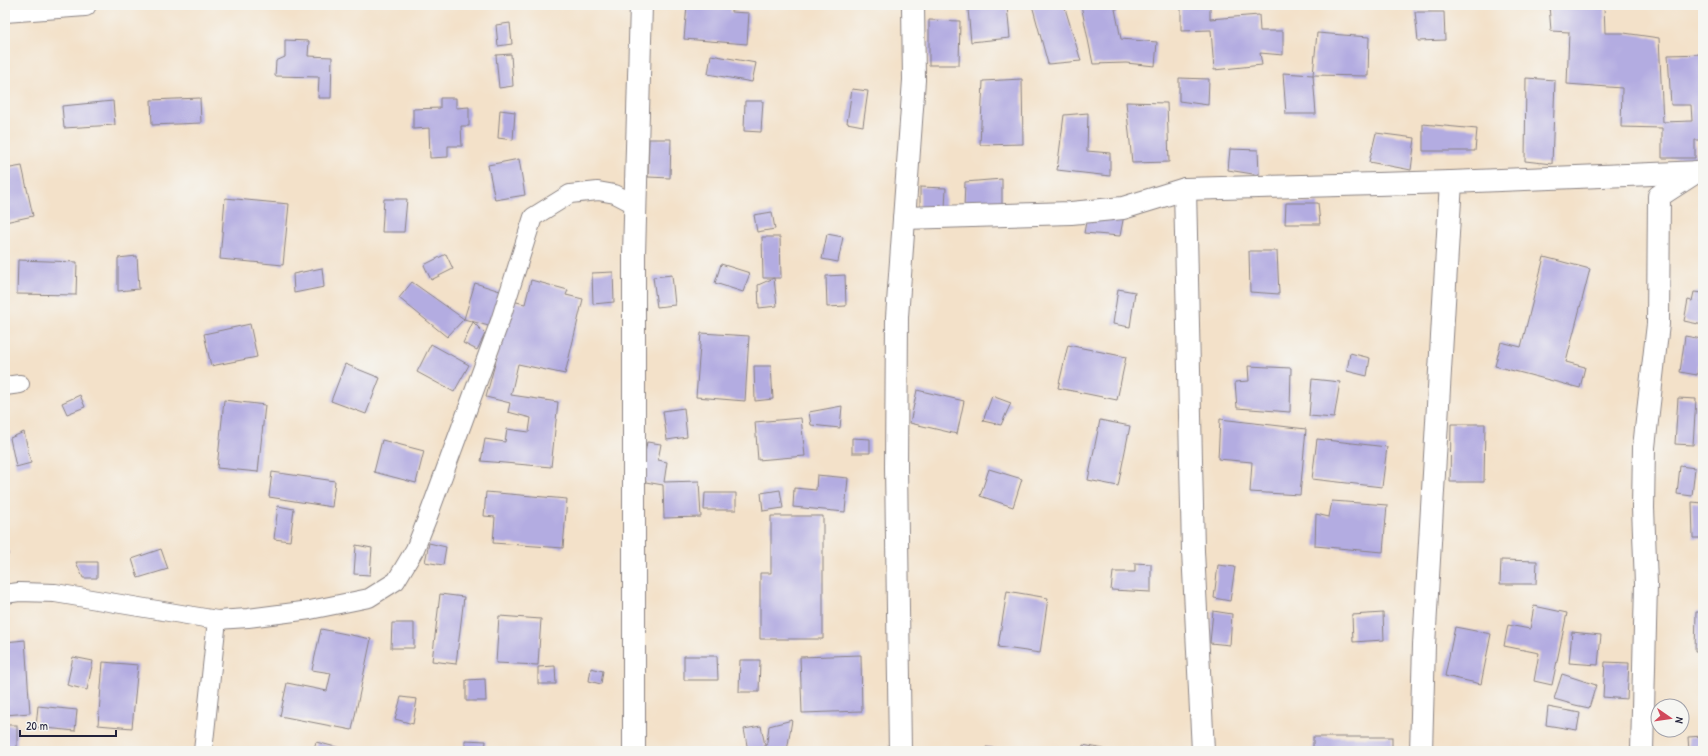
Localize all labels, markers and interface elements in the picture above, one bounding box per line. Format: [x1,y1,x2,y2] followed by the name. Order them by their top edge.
[1650,698,1690,738] north arrow
[20,712,116,738] scale bar
[1672,716,1687,725] text: N
[26,717,48,734] text: 20 m

